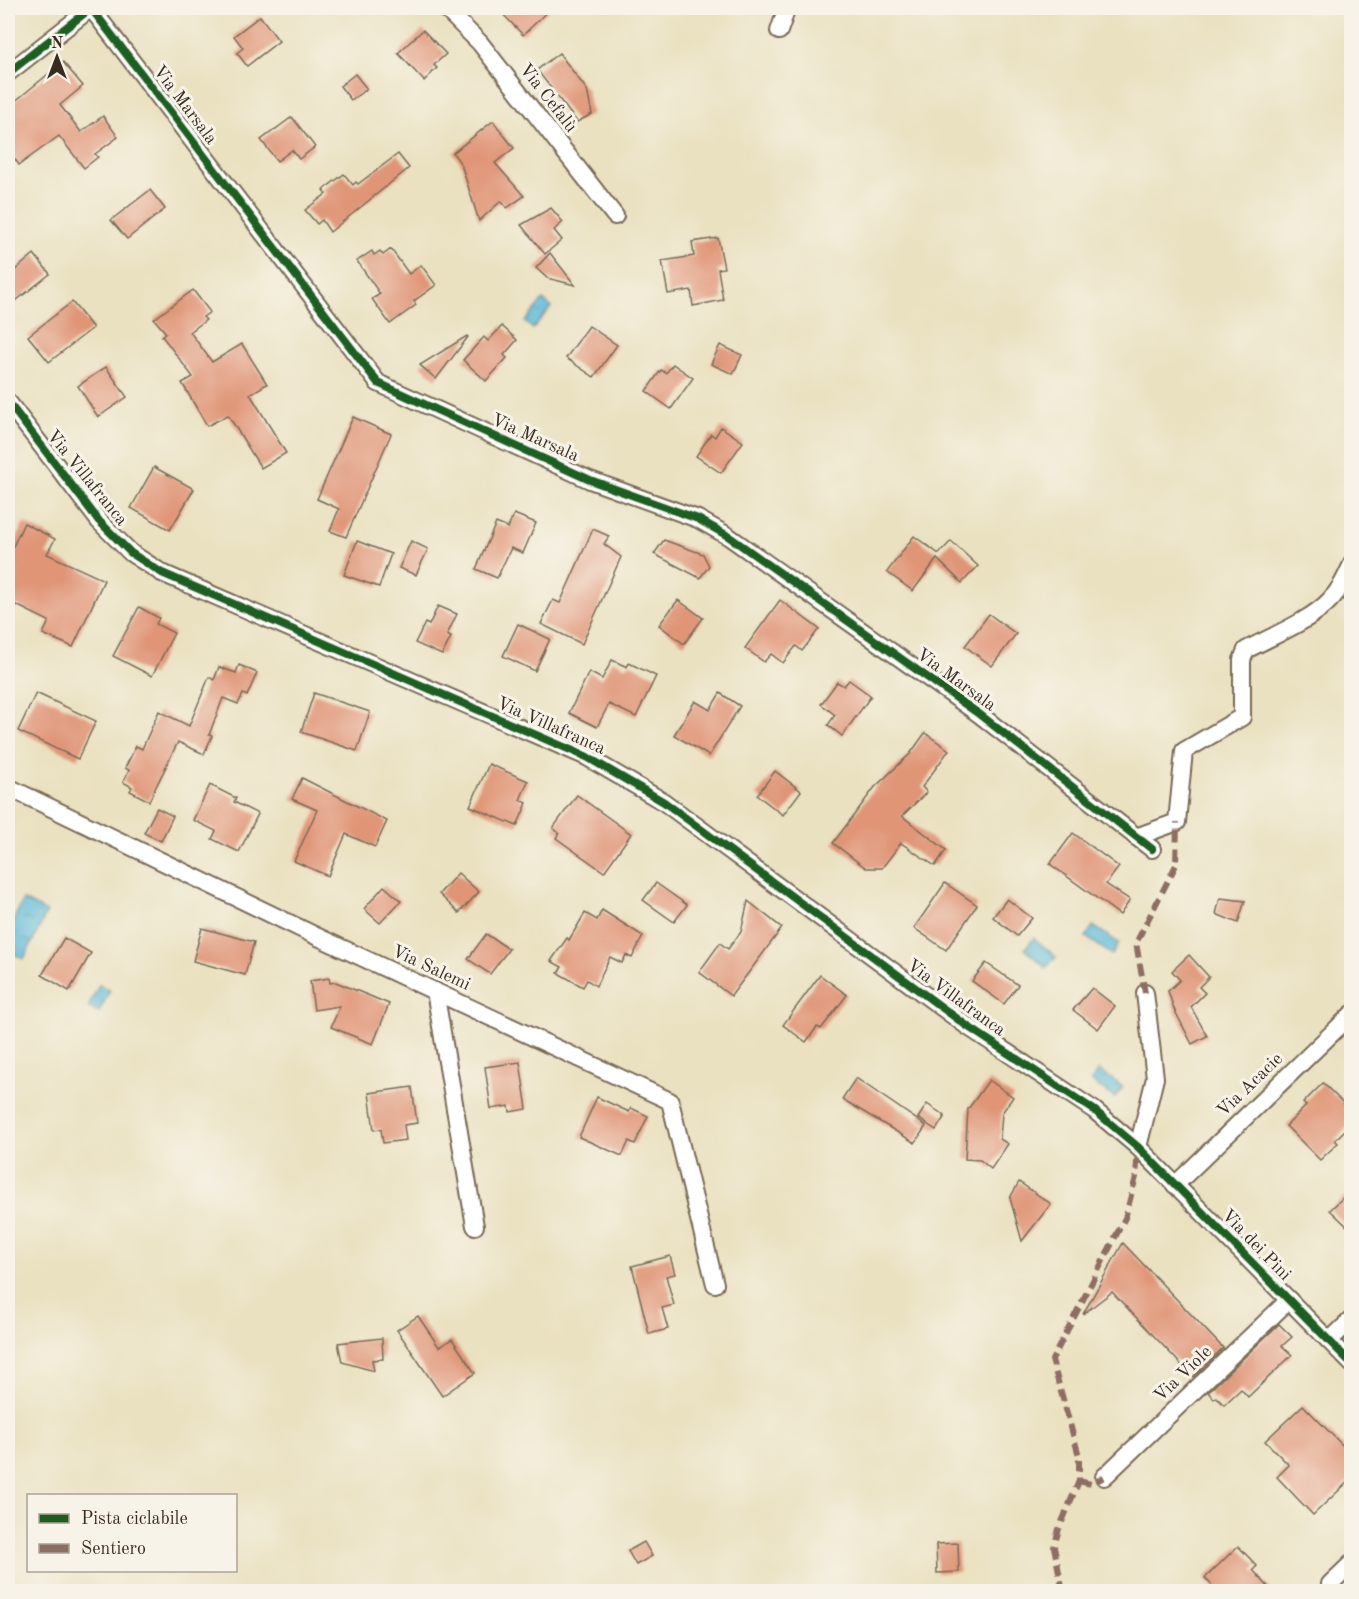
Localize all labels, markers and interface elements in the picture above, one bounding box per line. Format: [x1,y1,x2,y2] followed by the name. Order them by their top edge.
[27,27,87,87] north arrow
[51,36,64,52] text: N
[516,60,580,136] street label: Via Cefalù
[150,62,220,148] street label: Via Marsala
[489,411,582,465] street label: Via Marsala
[43,427,131,529] street label: Via Villafranca
[913,645,999,715] street label: Via Marsala
[494,694,608,758] street label: Via Villafranca
[389,942,473,994] street label: Via Salemi
[903,956,1009,1040] street label: Via Villafranca
[1214,1050,1286,1120] street label: Via Acacie
[1218,1206,1294,1284] street label: Via dei Pini
[1151,1343,1215,1405] street label: Via Viole
[27,1494,237,1572] legend
[81,1510,188,1528] text: Pista ciclabile
[81,1540,146,1558] text: Sentiero

